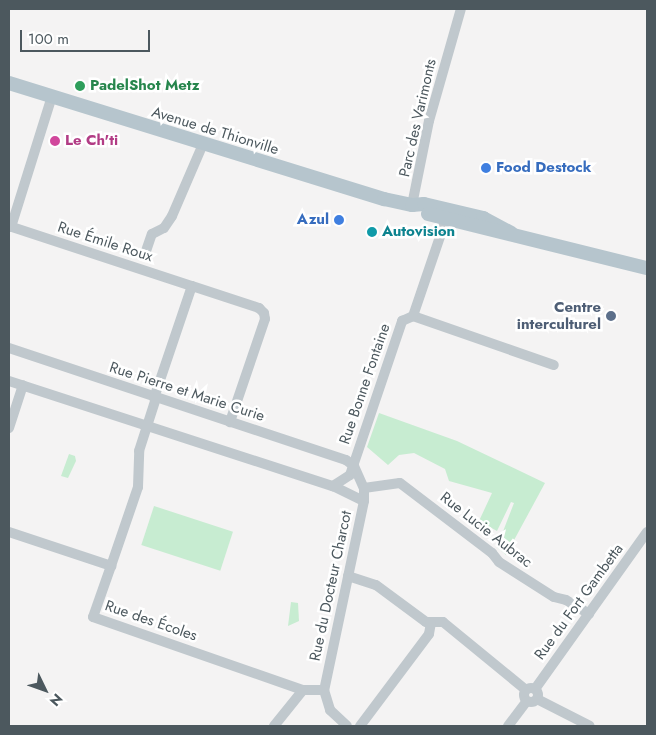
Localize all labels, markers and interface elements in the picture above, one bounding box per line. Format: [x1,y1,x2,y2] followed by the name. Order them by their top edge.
[22,20,152,52] scale bar
[28,28,69,50] text: 100 m
[396,57,440,179] street label: Parc des Varimonts
[90,77,199,95] place label: PadelShot Metz
[74,80,86,92] marker: PadelShot Metz
[149,103,281,159] street label: Avenue de Thionville
[65,132,118,150] place label: Le Ch'ti
[49,135,61,147] marker: Le Ch'ti
[496,159,591,177] place label: Food Destock
[480,162,492,174] marker: Food Destock
[297,211,329,229] place label: Azul
[333,214,345,226] marker: Azul
[55,218,155,266] street label: Rue Émile Roux
[382,223,455,241] place label: Autovision
[366,226,378,238] marker: Autovision
[517,298,601,333] place label: Centre interculturel
[605,310,617,322] marker: Centre interculturel
[336,321,394,447] street label: Rue Bonne Fontaine
[107,358,267,426] street label: Rue Pierre et Marie Curie
[436,489,536,571] street label: Rue Lucie Aubrac
[306,509,356,663] street label: Rue du Docteur Charcot
[531,540,627,664] street label: Rue du Fort Gambetta
[103,597,199,645] street label: Rue des Écoles
[20,665,70,715] north arrow
[45,689,67,711] text: N

